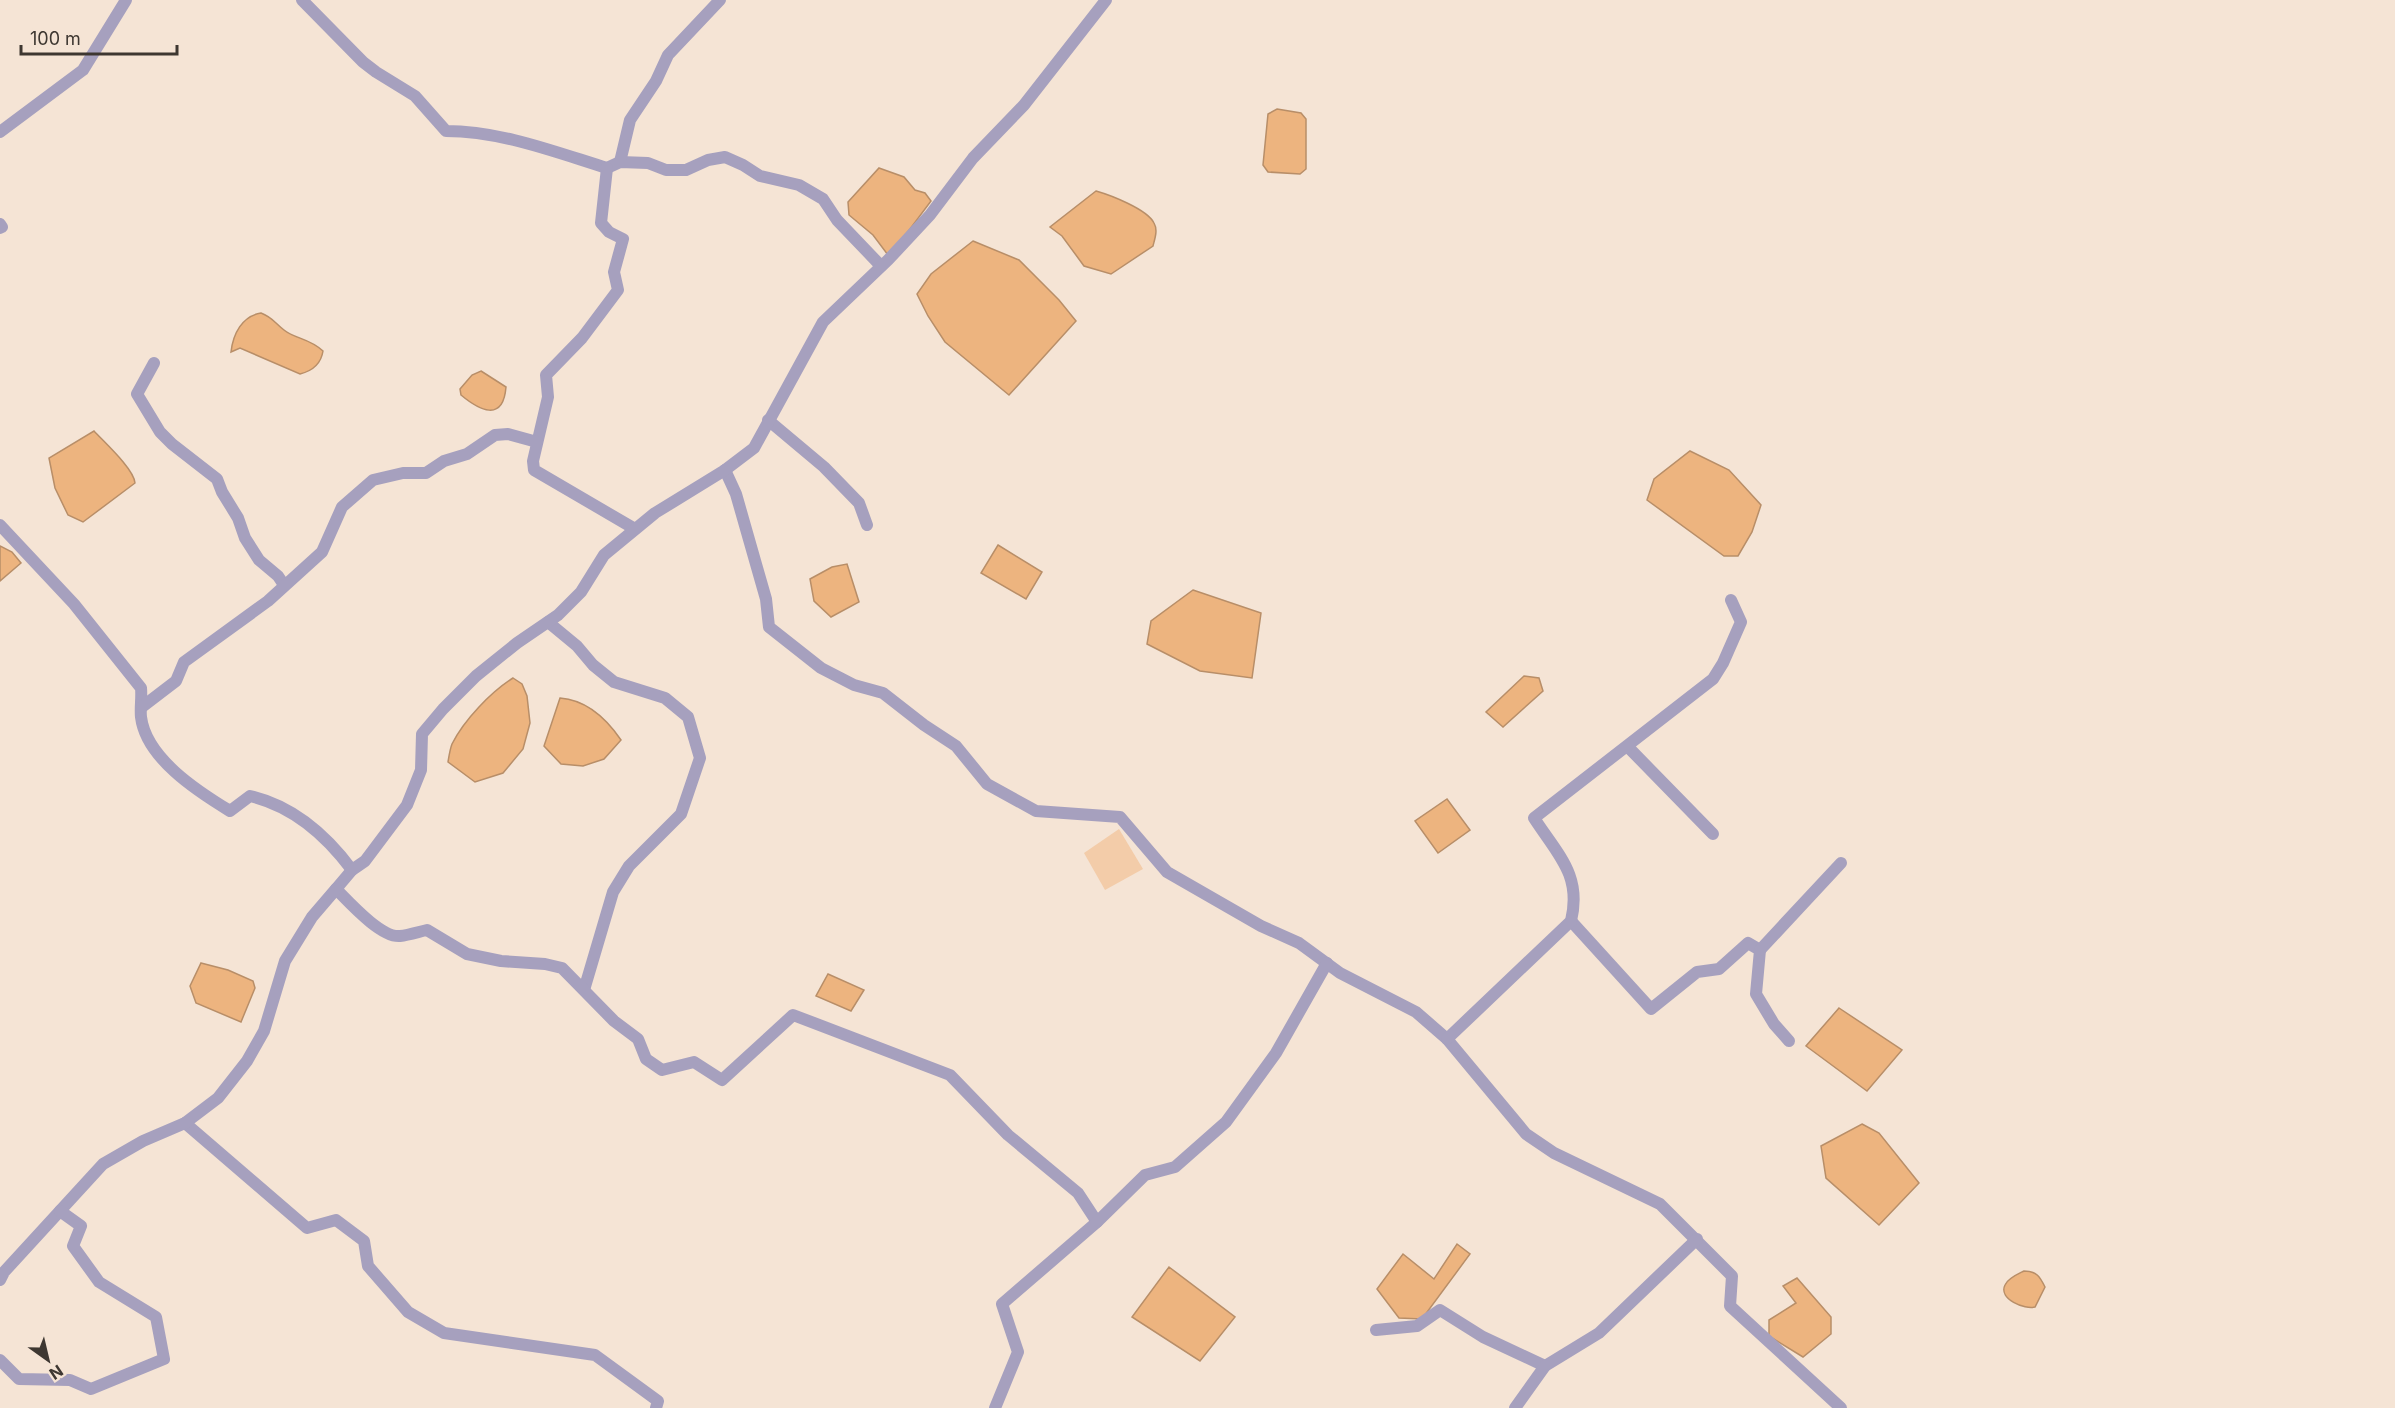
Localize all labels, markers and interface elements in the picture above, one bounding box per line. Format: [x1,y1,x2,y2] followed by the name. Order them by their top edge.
[21,18,177,56] scale bar
[30,28,81,49] text: 100 m
[18,1330,78,1390] north arrow
[46,1361,67,1384] text: N

